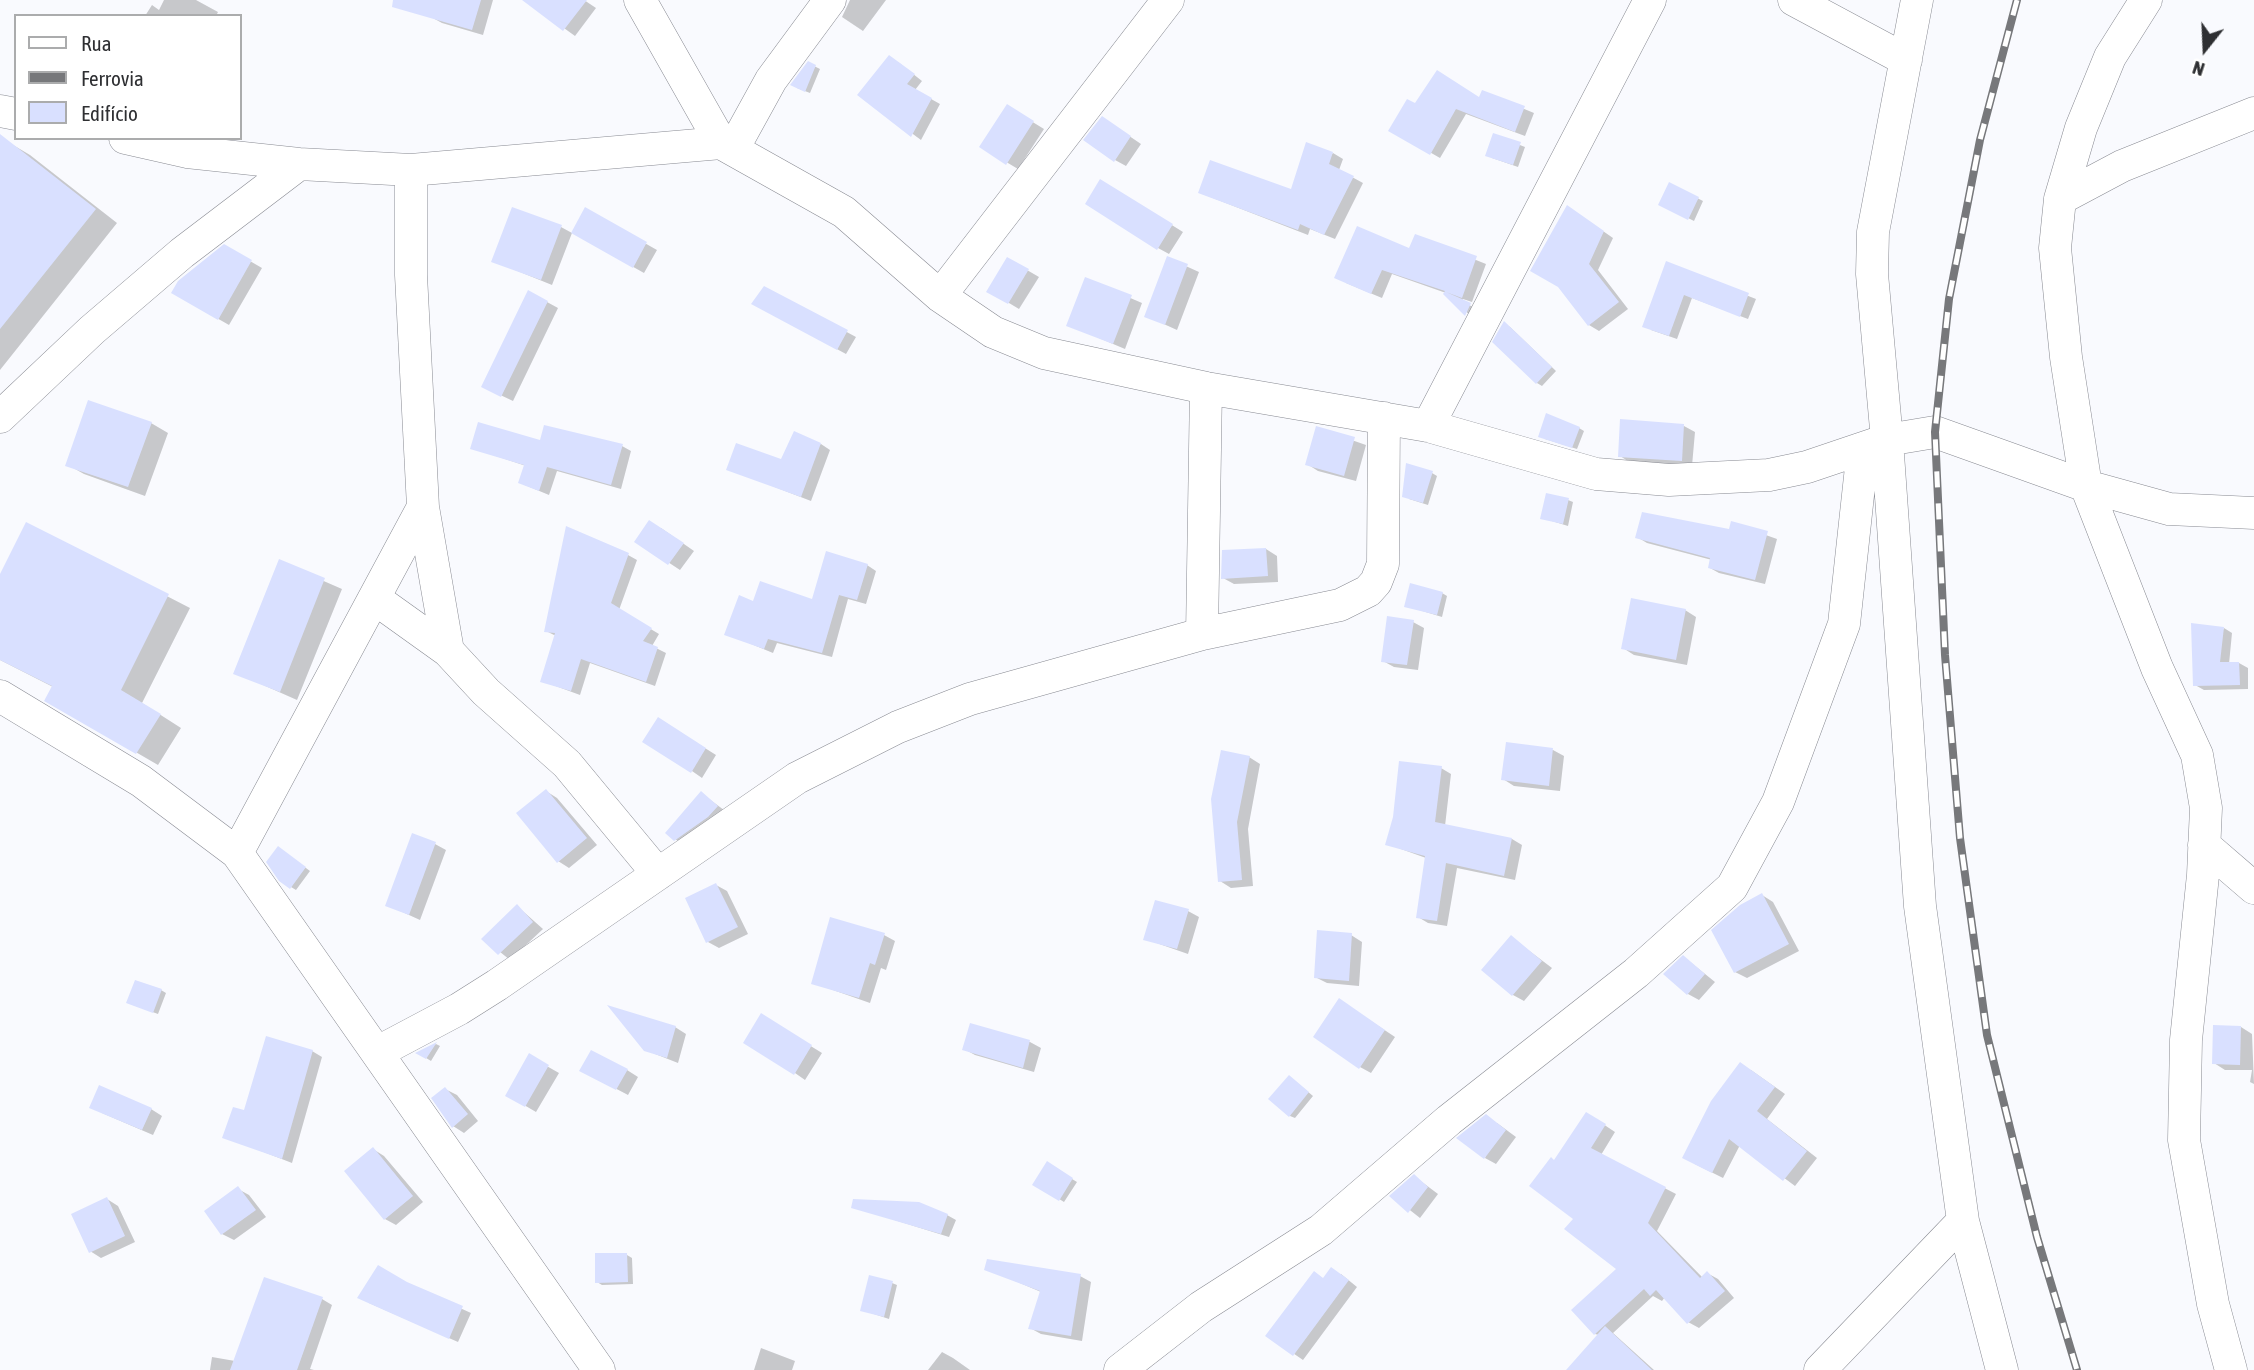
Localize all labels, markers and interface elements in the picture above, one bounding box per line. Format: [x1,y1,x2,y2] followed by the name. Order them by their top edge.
[14,14,242,140] legend
[2170,14,2240,84] north arrow
[81,31,111,55] text: Rua
[2190,57,2207,81] text: N
[81,66,144,90] text: Ferrovia
[81,101,138,125] text: Edifício

